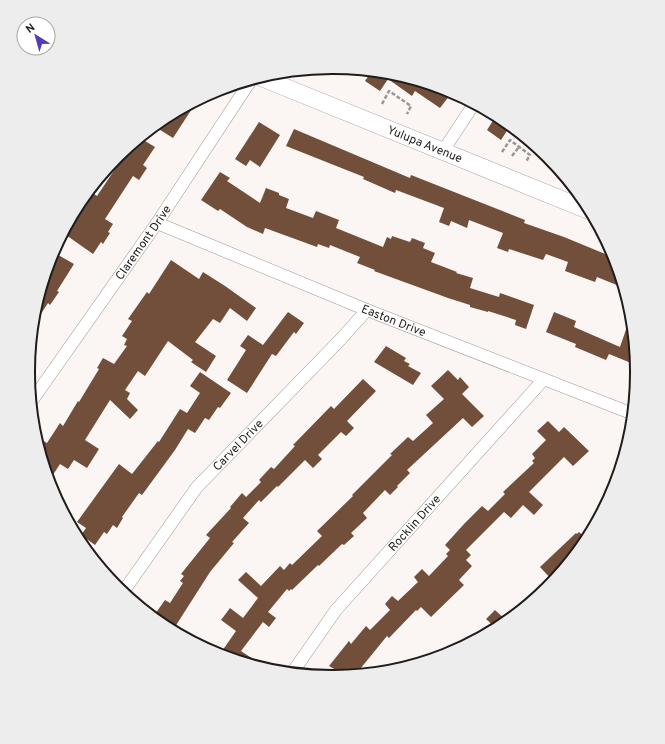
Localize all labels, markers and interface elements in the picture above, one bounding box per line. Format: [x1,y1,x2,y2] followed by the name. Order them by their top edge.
[16,16,56,56] north arrow
[23,21,38,37] text: N
[385,123,464,167] street label: Yulupa Avenue
[112,202,175,284] street label: Claremont Drive
[359,301,428,341] street label: Easton Drive
[210,416,267,475] street label: Carvel Drive
[385,492,445,555] street label: Rocklin Drive

